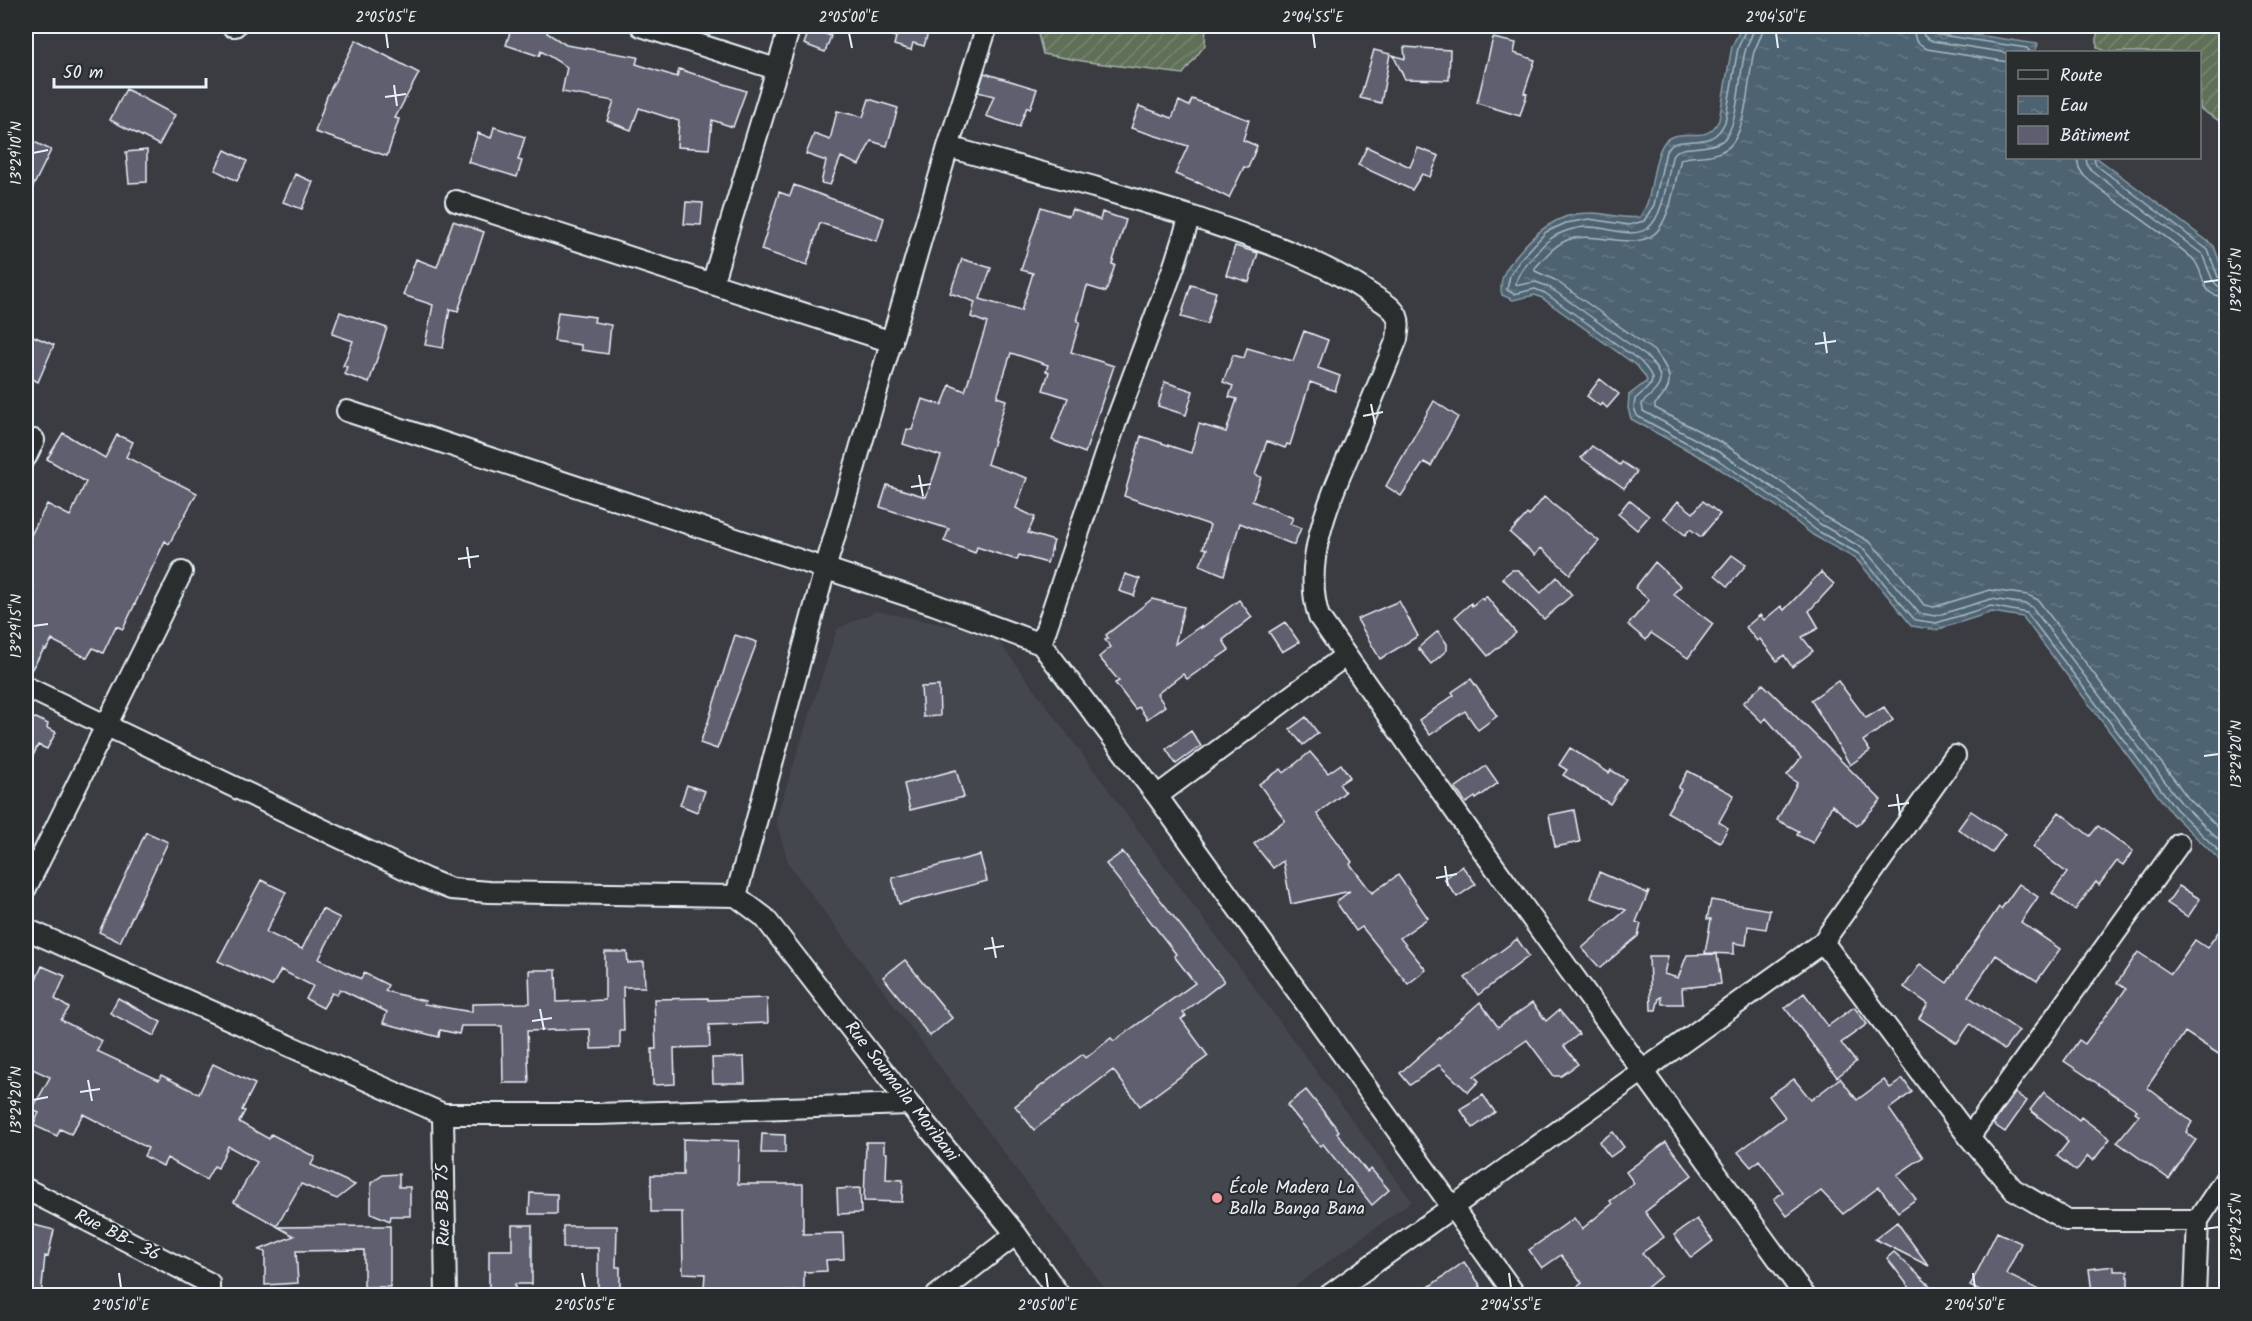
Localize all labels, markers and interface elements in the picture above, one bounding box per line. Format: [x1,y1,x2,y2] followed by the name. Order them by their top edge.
[356,6,418,30] text: 2°05'05"E
[819,6,880,30] text: 2°05'00"E
[1282,6,1345,30] text: 2°04'55"E
[1745,6,1808,30] text: 2°04'50"E
[54,51,206,89] scale bar
[2006,51,2201,159] legend
[63,59,103,88] text: 50 m
[2060,62,2102,91] text: Route
[2060,92,2088,121] text: Eau
[5,121,29,185] text: 13°29'10"N
[2060,122,2131,151] text: Bâtiment
[2225,248,2249,312] text: 13°29'15"N
[5,594,29,658] text: 13°29'15"N
[2225,720,2249,788] text: 13°29'20"N
[837,1015,966,1169] street label: Rue Soumaila Moribani
[5,1066,29,1134] text: 13°29'20"N
[429,1162,459,1247] street label: Rue BB 75
[1229,1174,1365,1224] place label: École Madera La Balla Banga Bana
[1210,1191,1224,1205] marker: École Madera La Balla Banga Bana
[2225,1193,2249,1261] text: 13°29'25"N
[69,1202,165,1270] street label: Rue BB- 36
[92,1294,151,1318] text: 2°05'10"E
[555,1294,617,1318] text: 2°05'05"E
[1018,1294,1079,1318] text: 2°05'00"E
[1480,1294,1543,1318] text: 2°04'55"E
[1944,1294,2007,1318] text: 2°04'50"E

